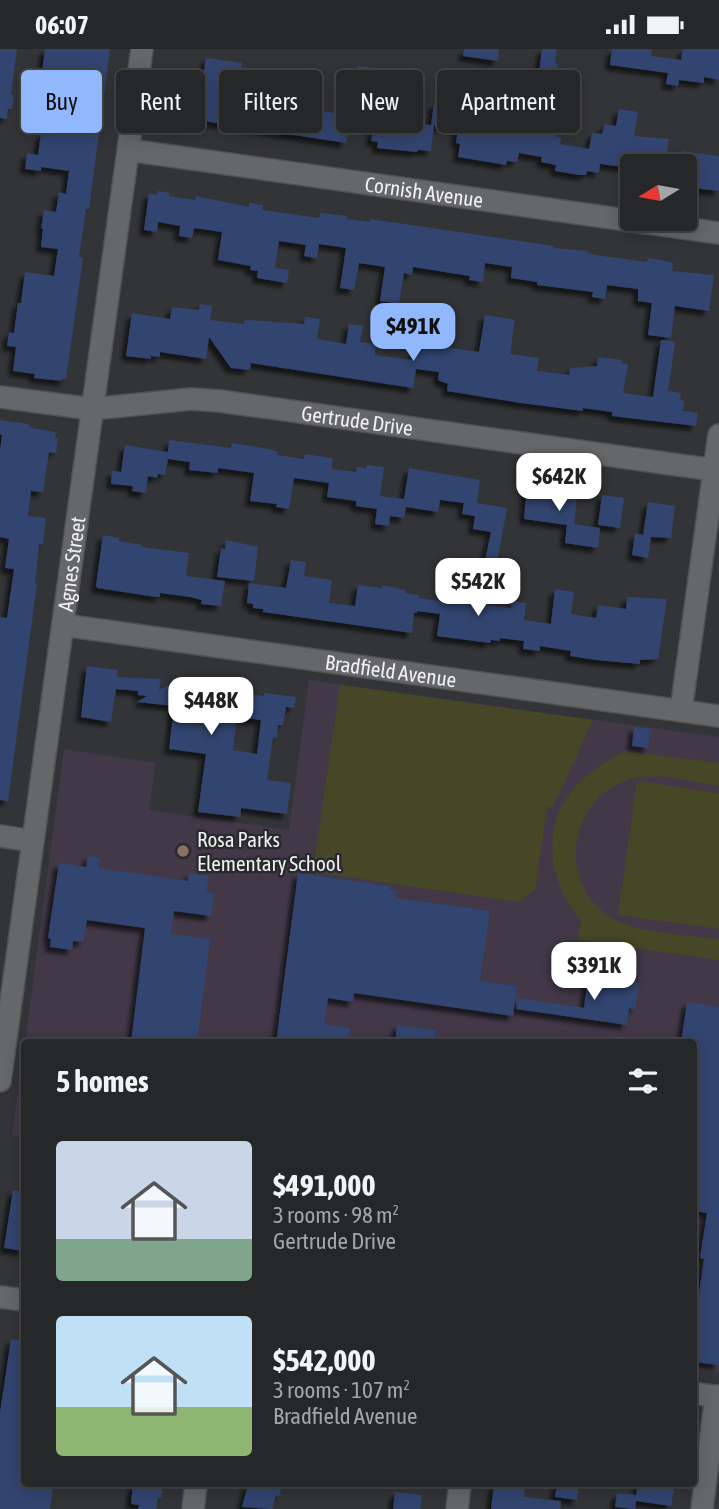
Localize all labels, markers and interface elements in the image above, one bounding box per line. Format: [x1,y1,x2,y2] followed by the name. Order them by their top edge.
[35,10,89,40] text: 06:07
[21,70,102,133] chip: Buy
[116,70,205,133] chip: Rent
[219,70,322,133] chip: Filters
[336,70,423,133] chip: New
[437,70,580,133] chip: Apartment
[620,154,696,231] north arrow
[620,154,697,231] map controls
[363,171,485,212] street label: Cornish Avenue
[364,303,462,363] pin: $491K
[386,313,440,339] text: $491K
[300,401,415,440] street label: Gertrude Drive
[510,454,608,513] pin: $642K
[532,463,586,489] text: $642K
[53,515,90,613] street label: Agnes Street
[429,559,527,618] pin: $542K
[451,568,505,594] text: $542K
[324,650,458,691] street label: Bradfield Avenue
[162,677,260,737] pin: $448K
[184,687,238,713] text: $448K
[197,827,342,875] place label: Rosa Parks Elementary School
[175,843,191,859] marker: Rosa Parks Elementary School
[545,943,643,1002] pin: $391K
[567,952,621,978] text: $391K
[624,1062,662,1100] icon: filters
[56,1064,149,1098] text: 5 homes
[273,1168,376,1202] text: $491,000
[112,1169,196,1253] icon: home
[273,1202,399,1228] text: 3 rooms · 98 m²
[273,1228,396,1254] text: Gertrude Drive
[273,1343,376,1377] text: $542,000
[112,1344,196,1428] icon: home
[273,1377,410,1403] text: 3 rooms · 107 m²
[273,1403,418,1429] text: Bradfield Avenue

